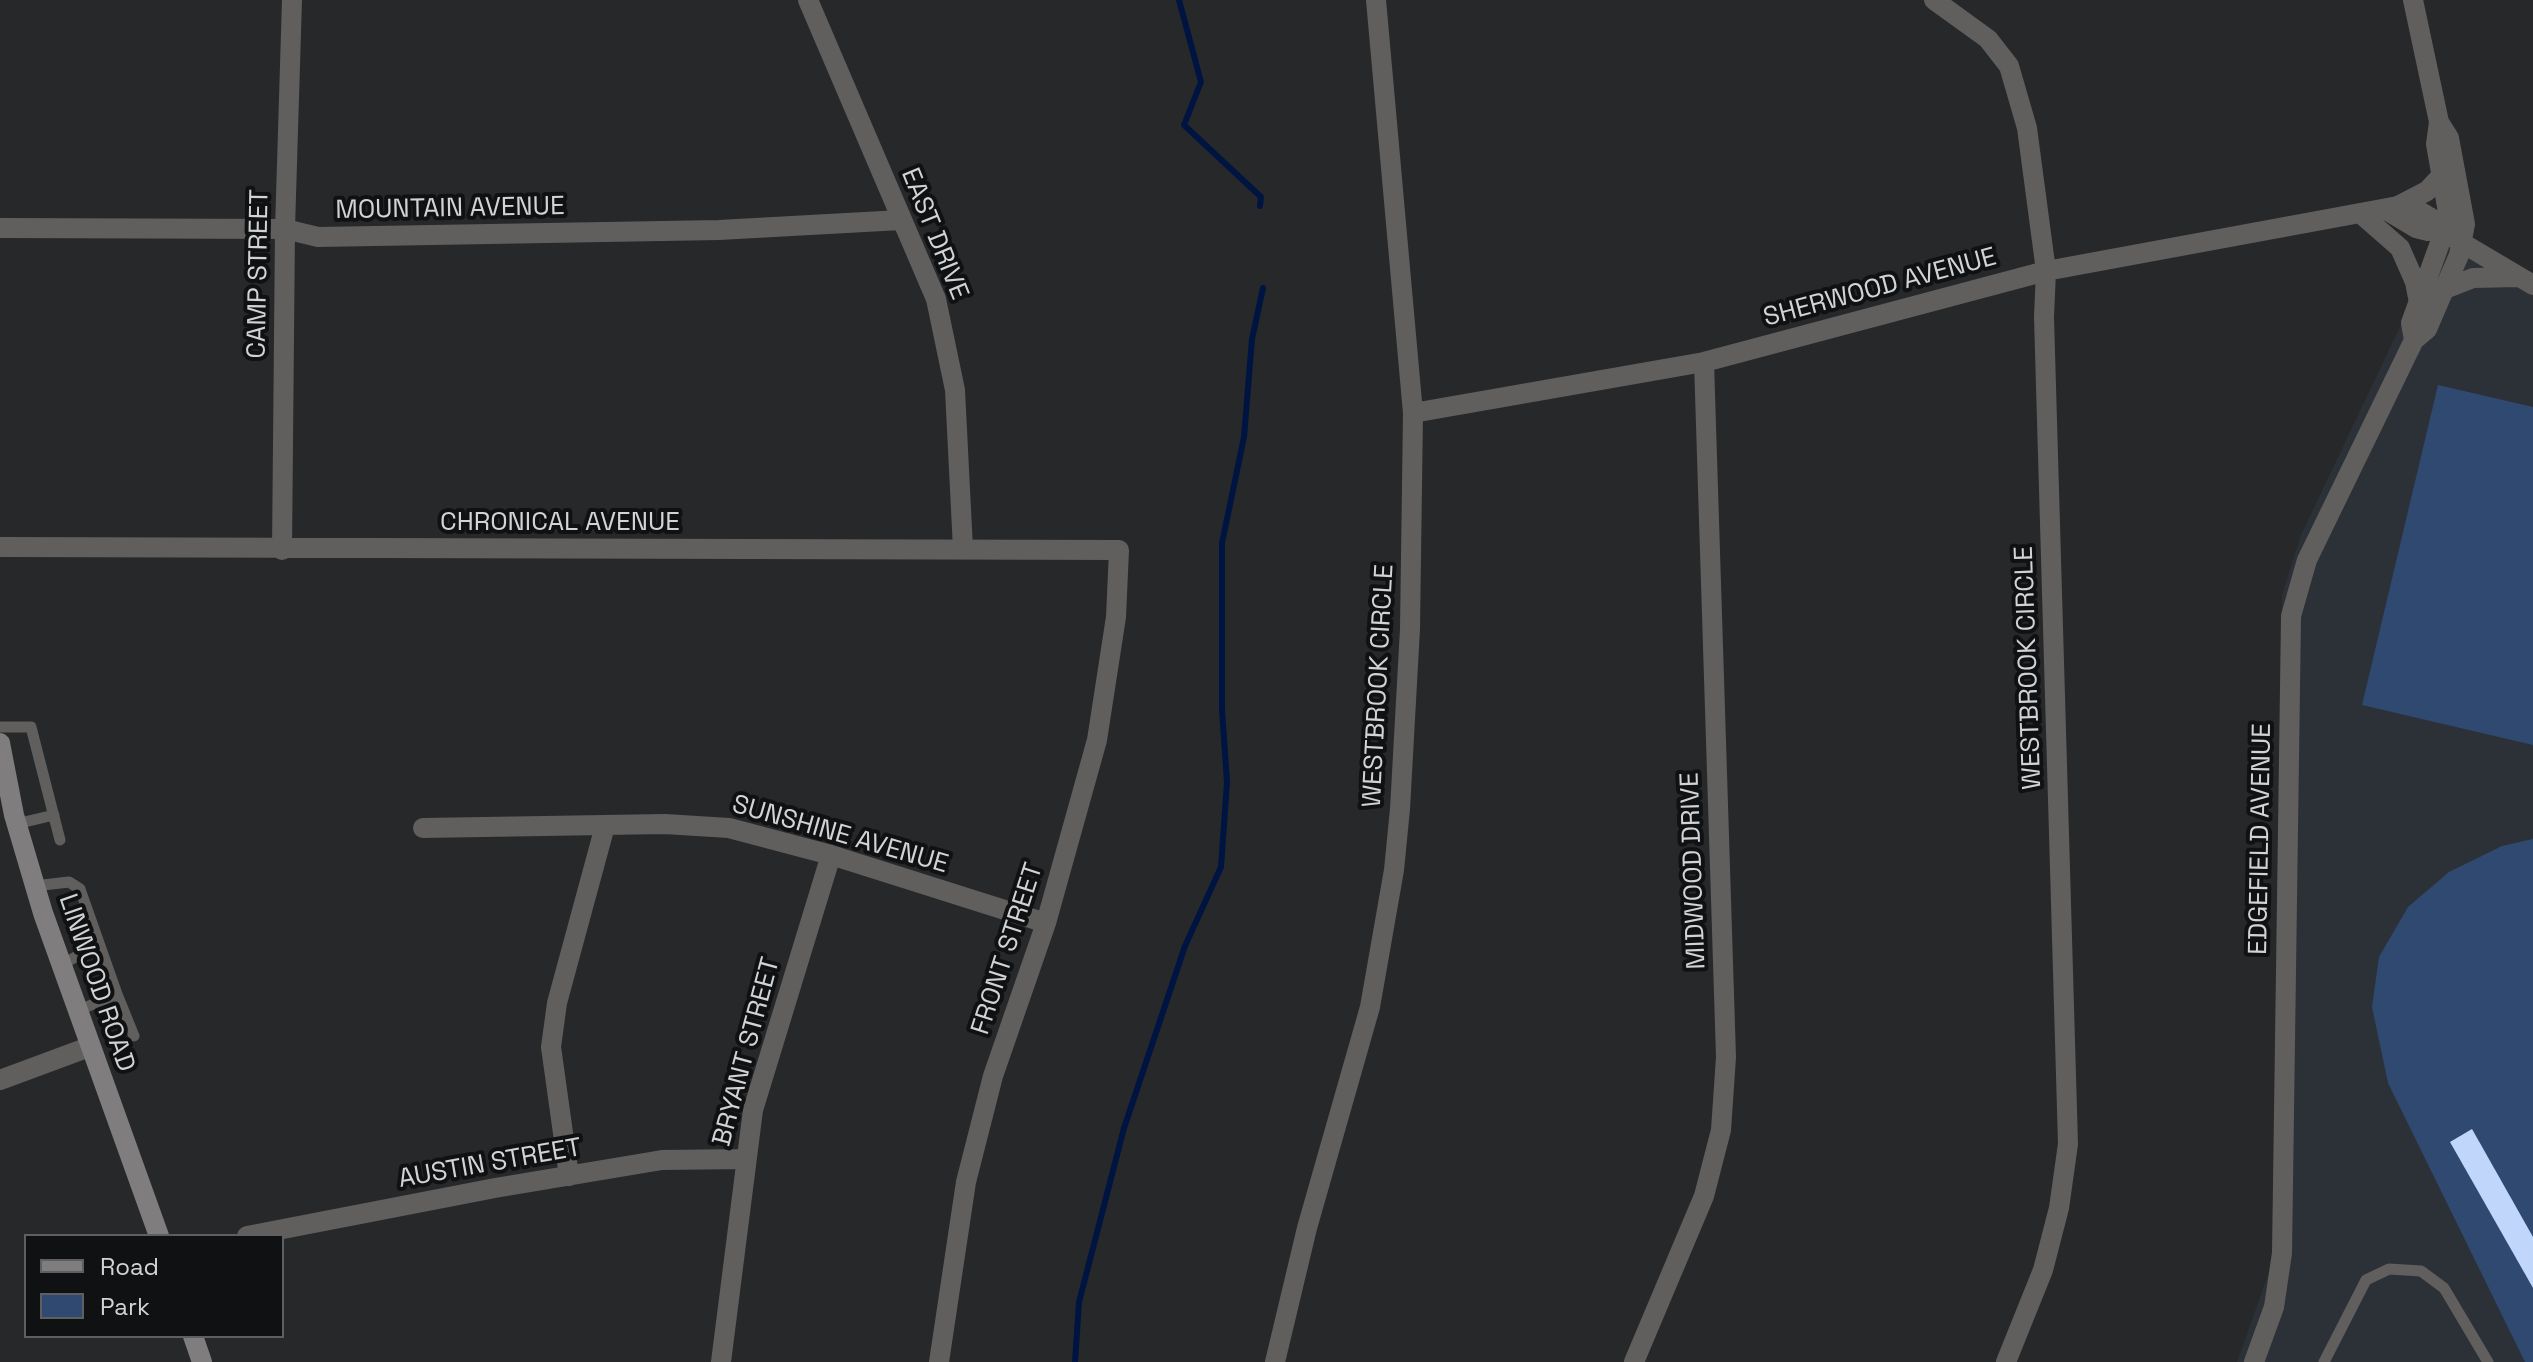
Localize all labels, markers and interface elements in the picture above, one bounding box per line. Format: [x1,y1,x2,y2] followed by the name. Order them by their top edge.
[894,164,974,304] street label: EAST DRIVE
[242,189,276,359] street label: CAMP STREET
[335,191,565,227] street label: MOUNTAIN AVENUE
[1760,242,2000,334] street label: SHERWOOD AVENUE
[440,507,680,539] street label: CHRONICAL AVENUE
[2009,546,2049,790] street label: WESTBROOK CIRCLE
[1357,563,1401,809] street label: WESTBROOK CIRCLE
[2243,723,2279,955] street label: EDGEFIELD AVENUE
[1675,772,1713,970] street label: MIDWOOD DRIVE
[728,789,952,881] street label: SUNSHINE AVENUE
[966,859,1050,1039] street label: FRONT STREET
[51,890,141,1076] street label: LINWOOD ROAD
[707,954,787,1150] street label: BRYANT STREET
[396,1133,584,1195] street label: AUSTIN STREET
[24,1234,284,1338] legend
[100,1251,159,1282] text: Road
[100,1291,150,1322] text: Park

